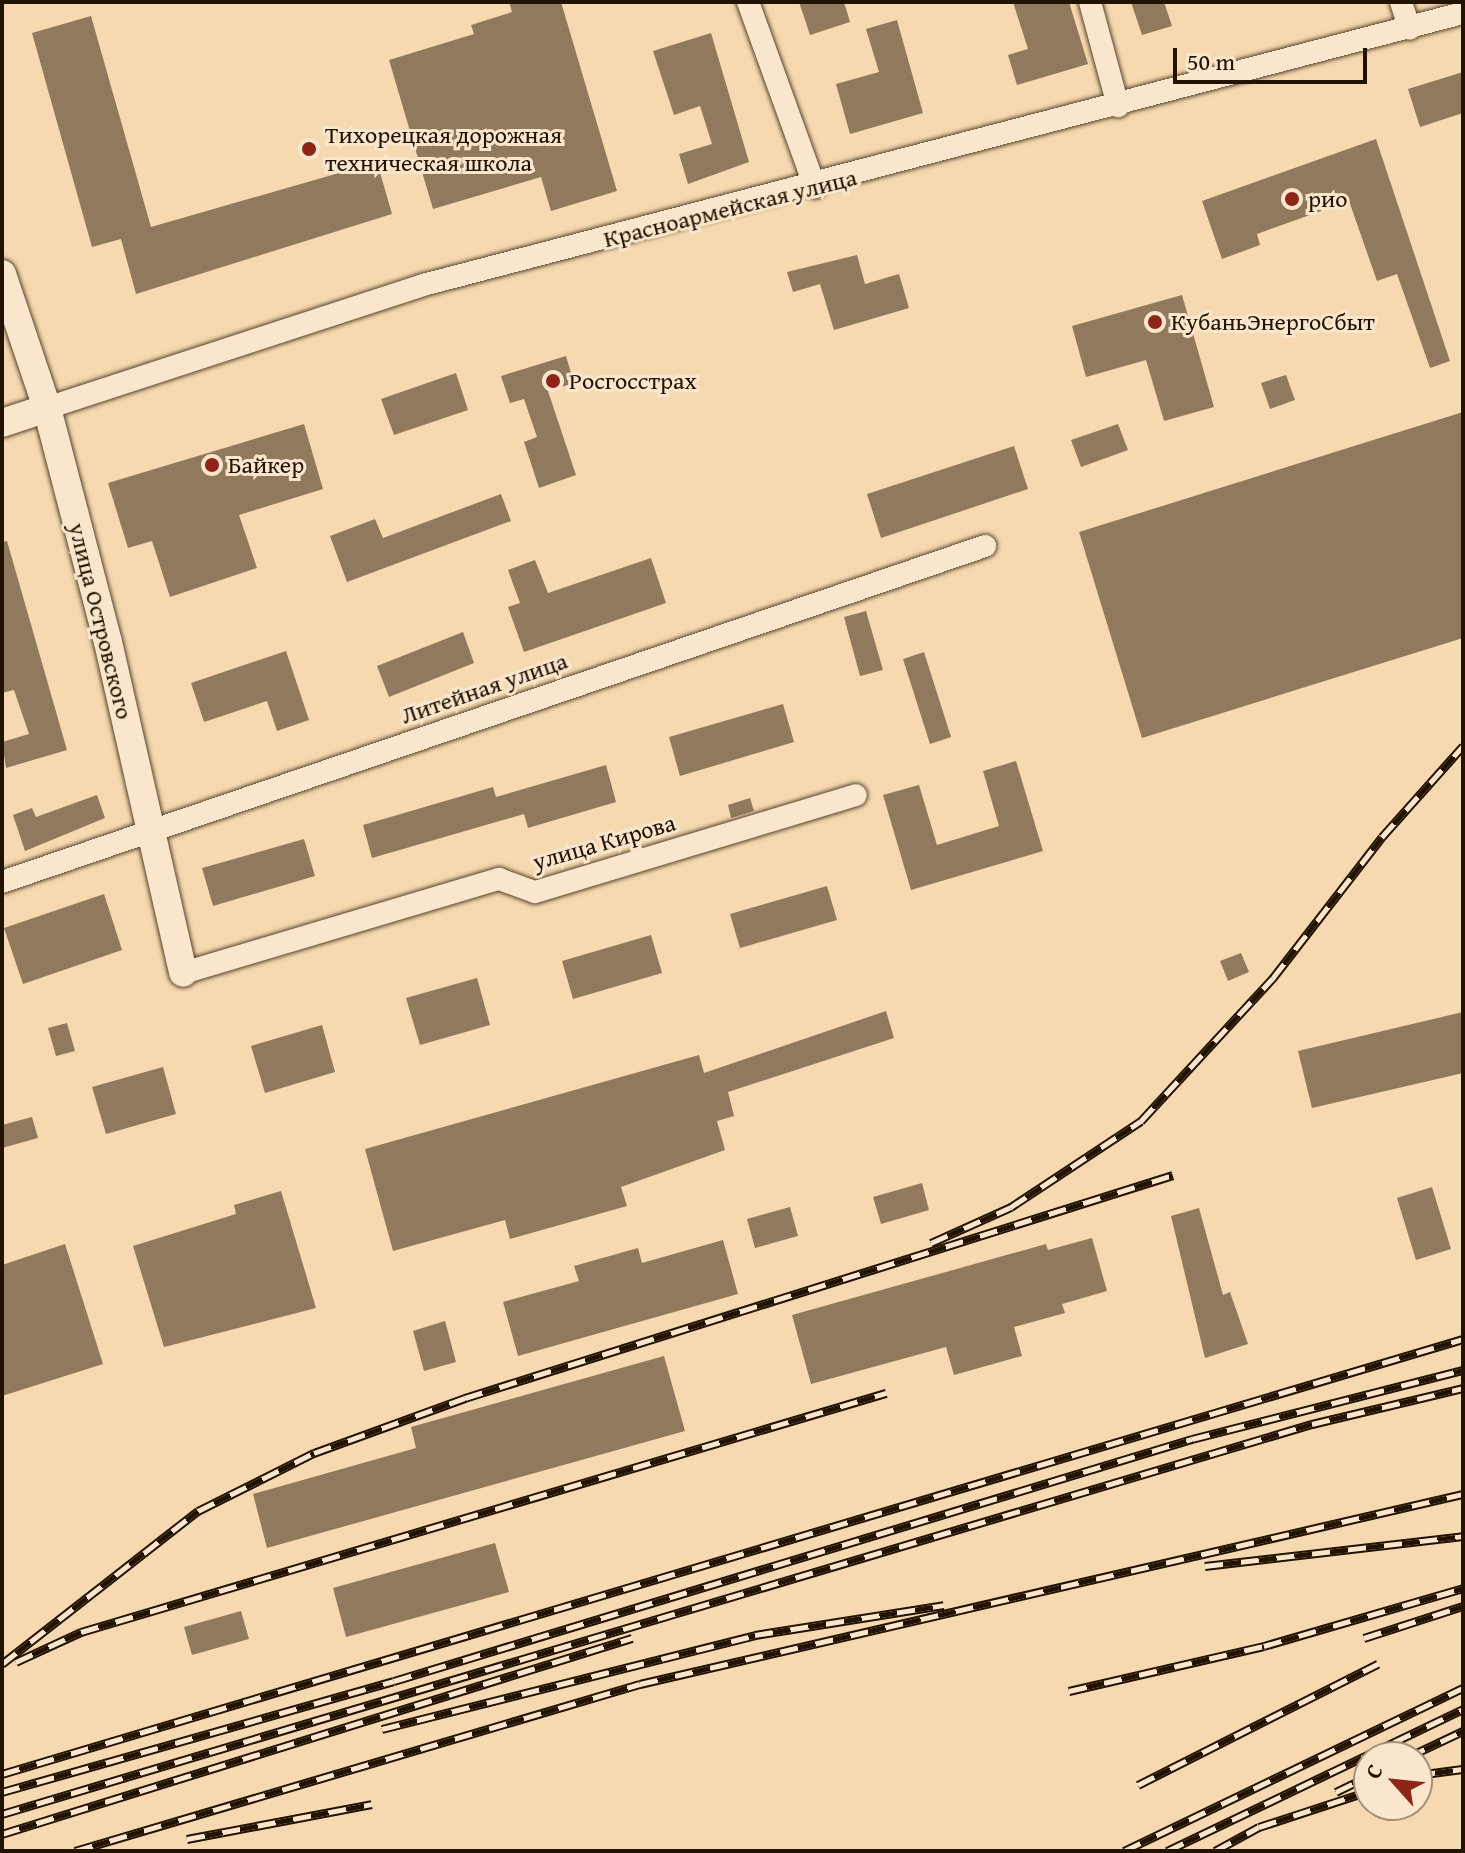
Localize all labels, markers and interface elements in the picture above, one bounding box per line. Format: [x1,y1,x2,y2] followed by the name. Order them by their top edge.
[1177,32,1371,82] scale bar
[1187,44,1235,79] text: 50 m
[325,121,562,177] place label: Тихорецкая дорожная техническая школа
[300,140,318,158] marker: Тихорецкая дорожная техническая школа
[600,163,860,253] street label: Красноармейская улица
[1308,185,1347,213] place label: рио
[1283,190,1301,208] marker: рио
[1171,308,1375,336] place label: КубаньЭнергоСбыт
[1146,313,1164,331] marker: КубаньЭнергоСбыт
[569,367,697,395] place label: Росгосстрах
[544,372,562,390] marker: Росгосстрах
[228,451,304,479] place label: Байкер
[203,456,221,474] marker: Байкер
[63,520,139,722] street label: улица Островского
[397,646,571,730] street label: Литейная улица
[529,808,679,876] street label: улица Кирова
[1353,1741,1433,1821] north arrow
[1356,1758,1390,1784] text: С

